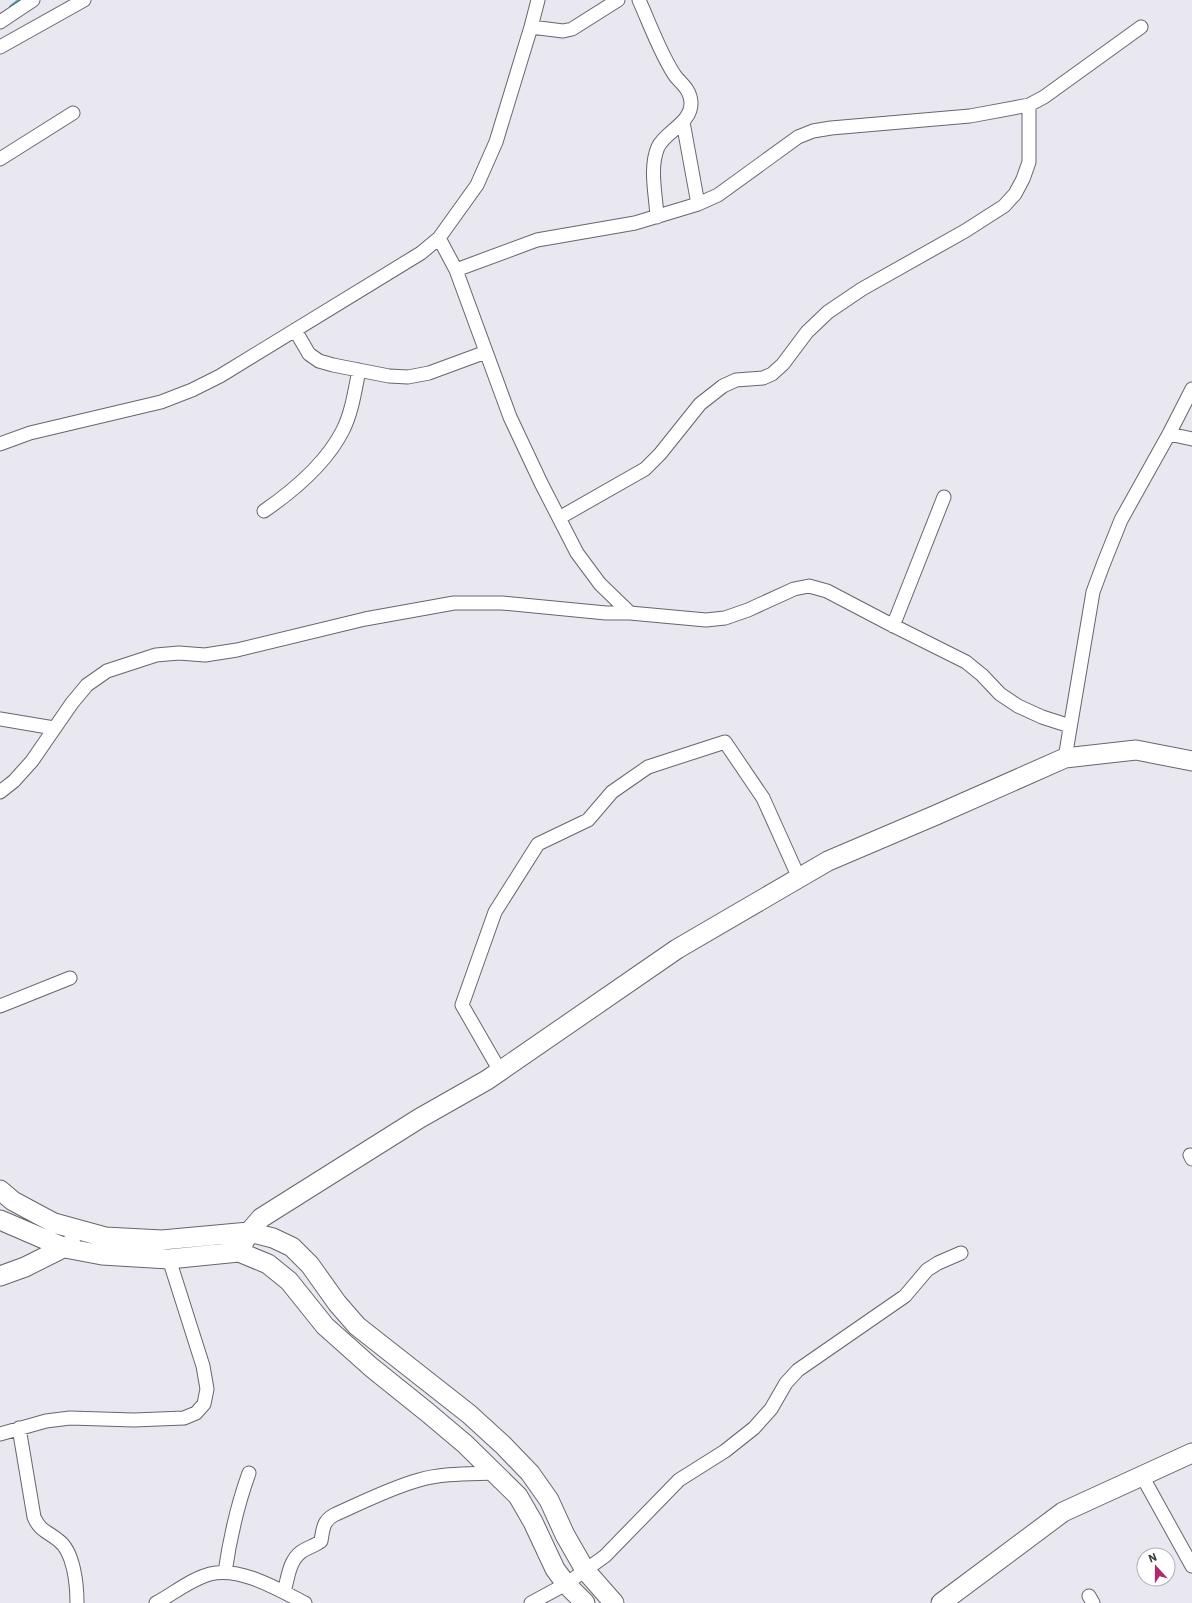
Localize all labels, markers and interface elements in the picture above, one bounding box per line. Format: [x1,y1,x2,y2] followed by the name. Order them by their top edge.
[1136,1547,1176,1587] north arrow
[1146,1550,1159,1566] text: N

